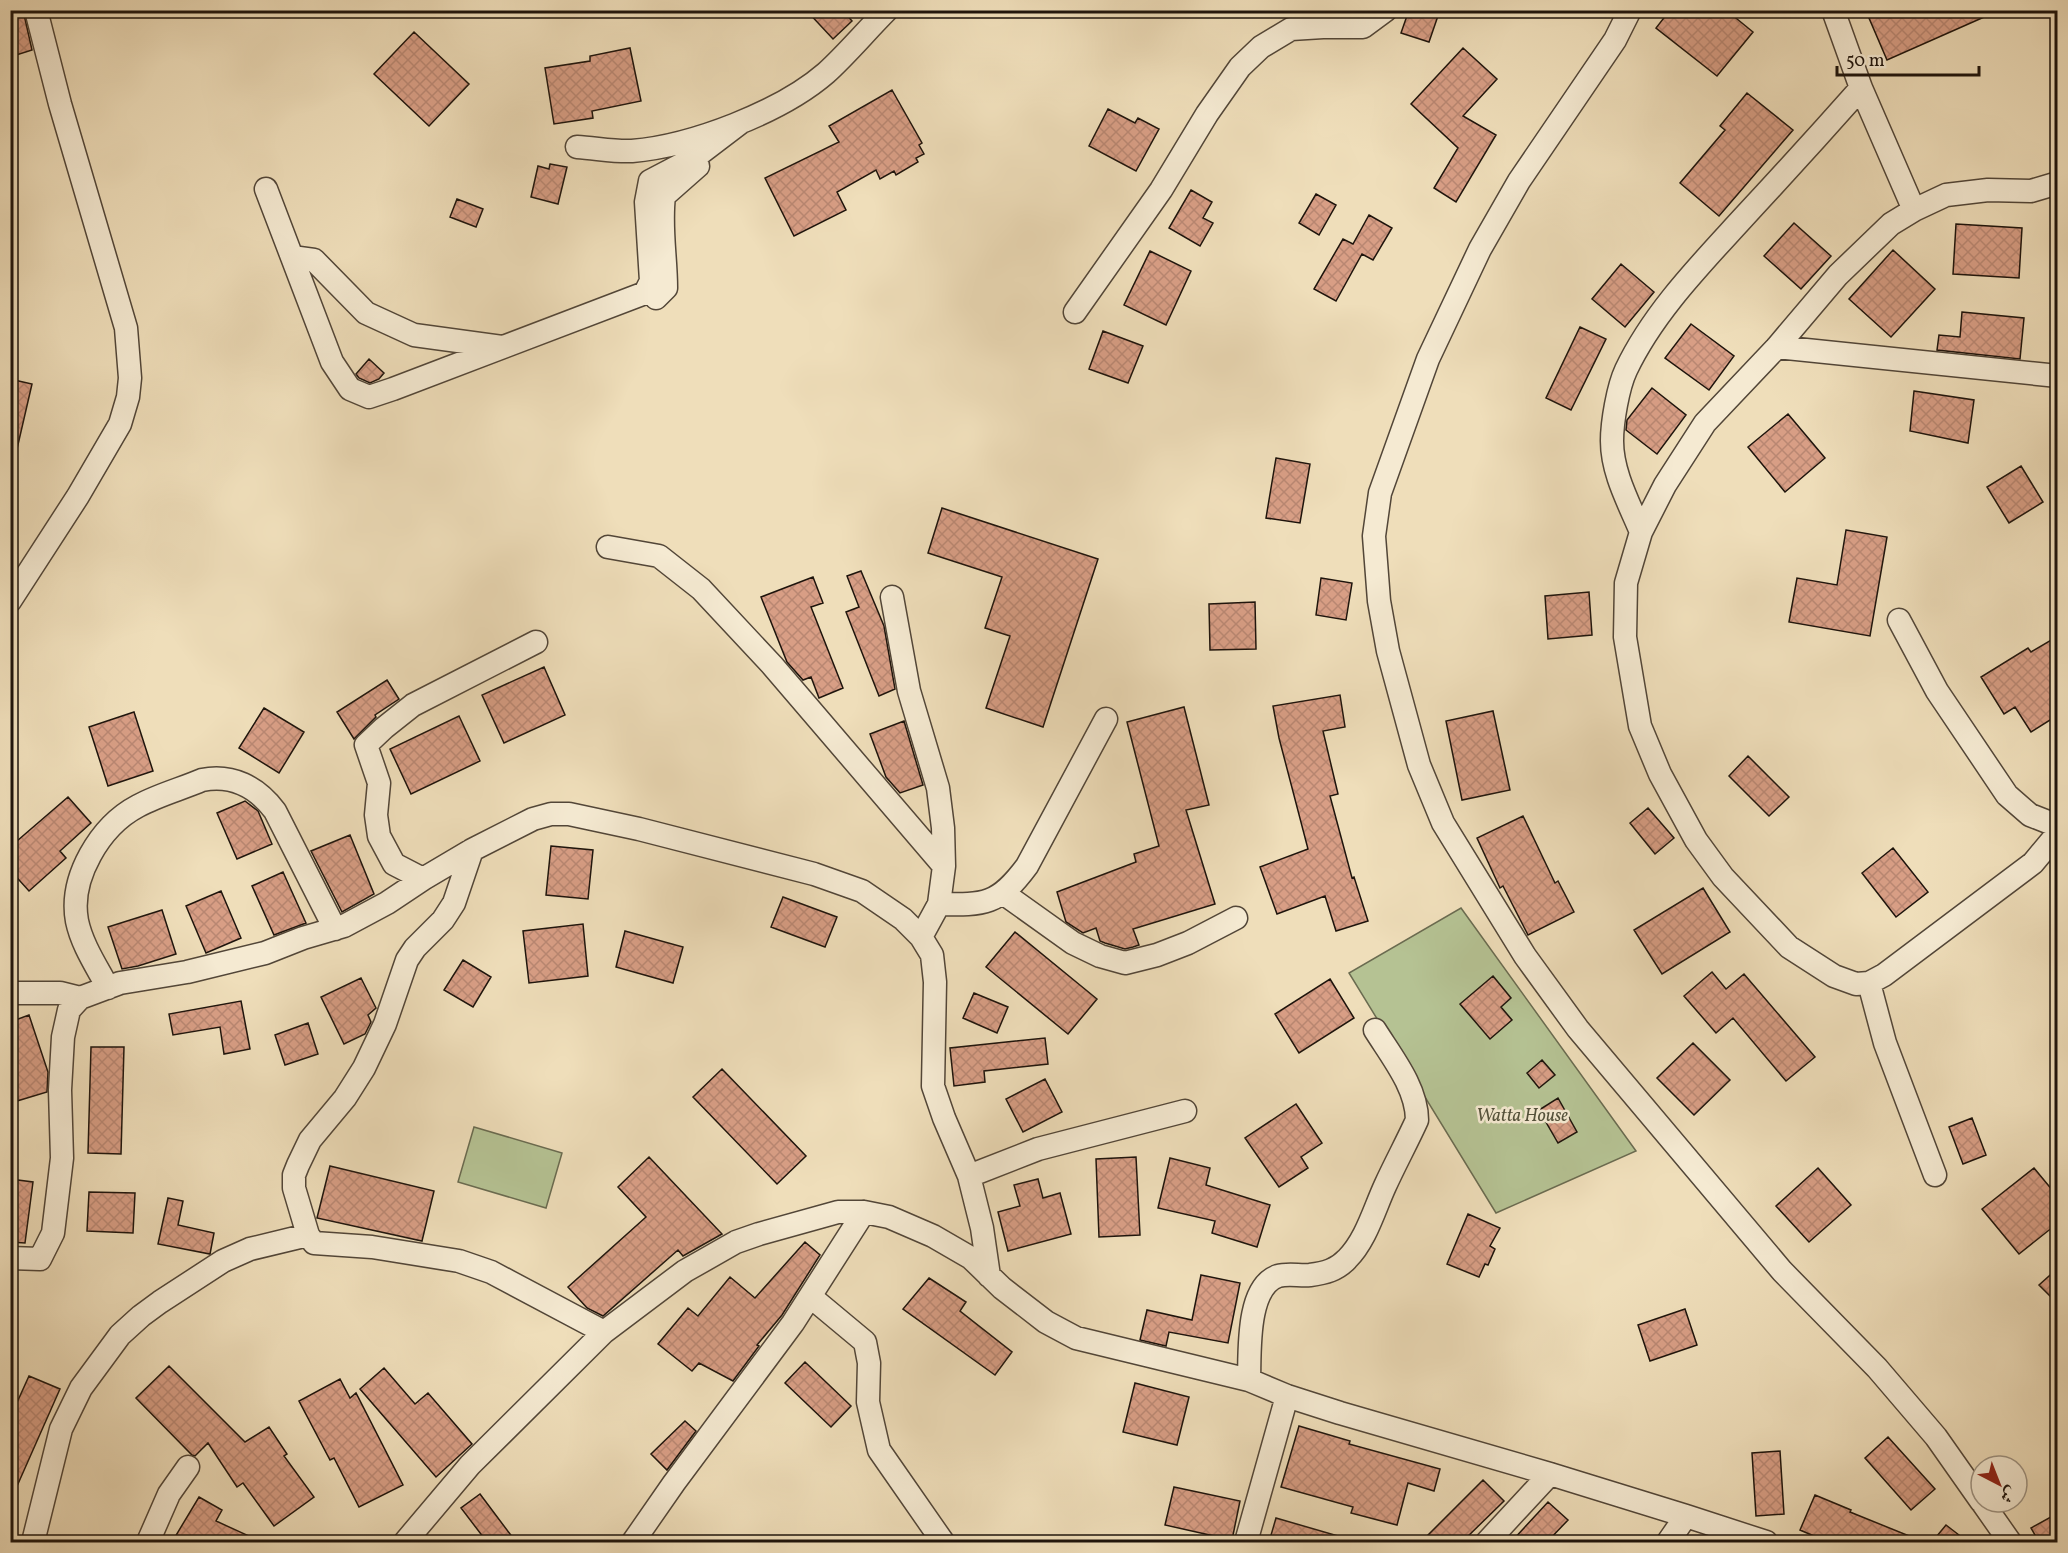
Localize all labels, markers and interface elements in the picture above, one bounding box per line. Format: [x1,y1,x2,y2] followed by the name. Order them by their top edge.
[1837,39,1980,77] scale bar
[1846,49,1885,74] text: 50 m
[1476,1104,1568,1129] park label: Watta House
[1969,1454,2029,1514] north arrow
[1994,1480,2021,1507] text: ش

